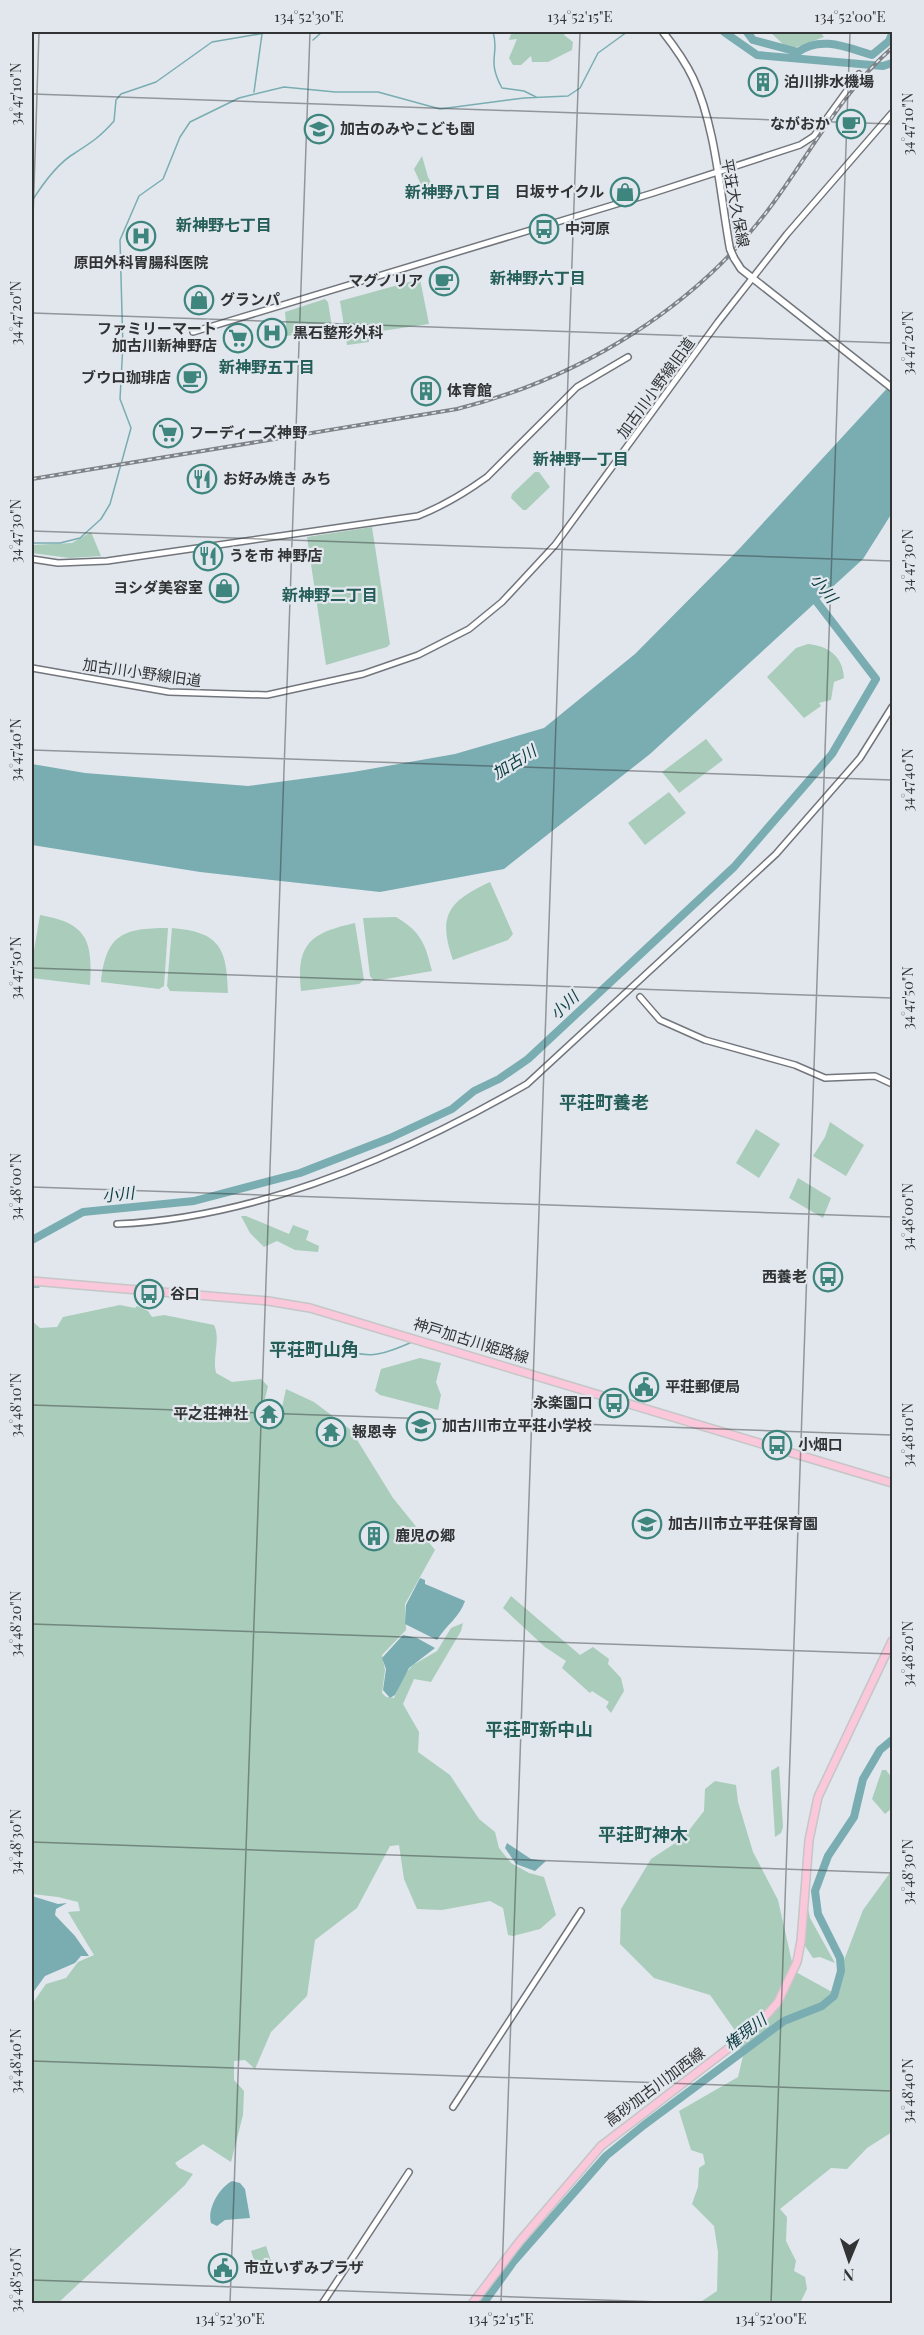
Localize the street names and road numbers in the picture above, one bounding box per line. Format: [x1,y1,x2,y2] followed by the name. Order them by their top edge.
[718,157,754,249] street label: 平荘大久保線
[612,333,699,442] street label: 加古川小野線旧道
[81,654,203,690] street label: 加古川小野線旧道
[411,1313,532,1367] street label: 神戸加古川姫路線
[600,2042,708,2130] street label: 高砂加古川加西線

